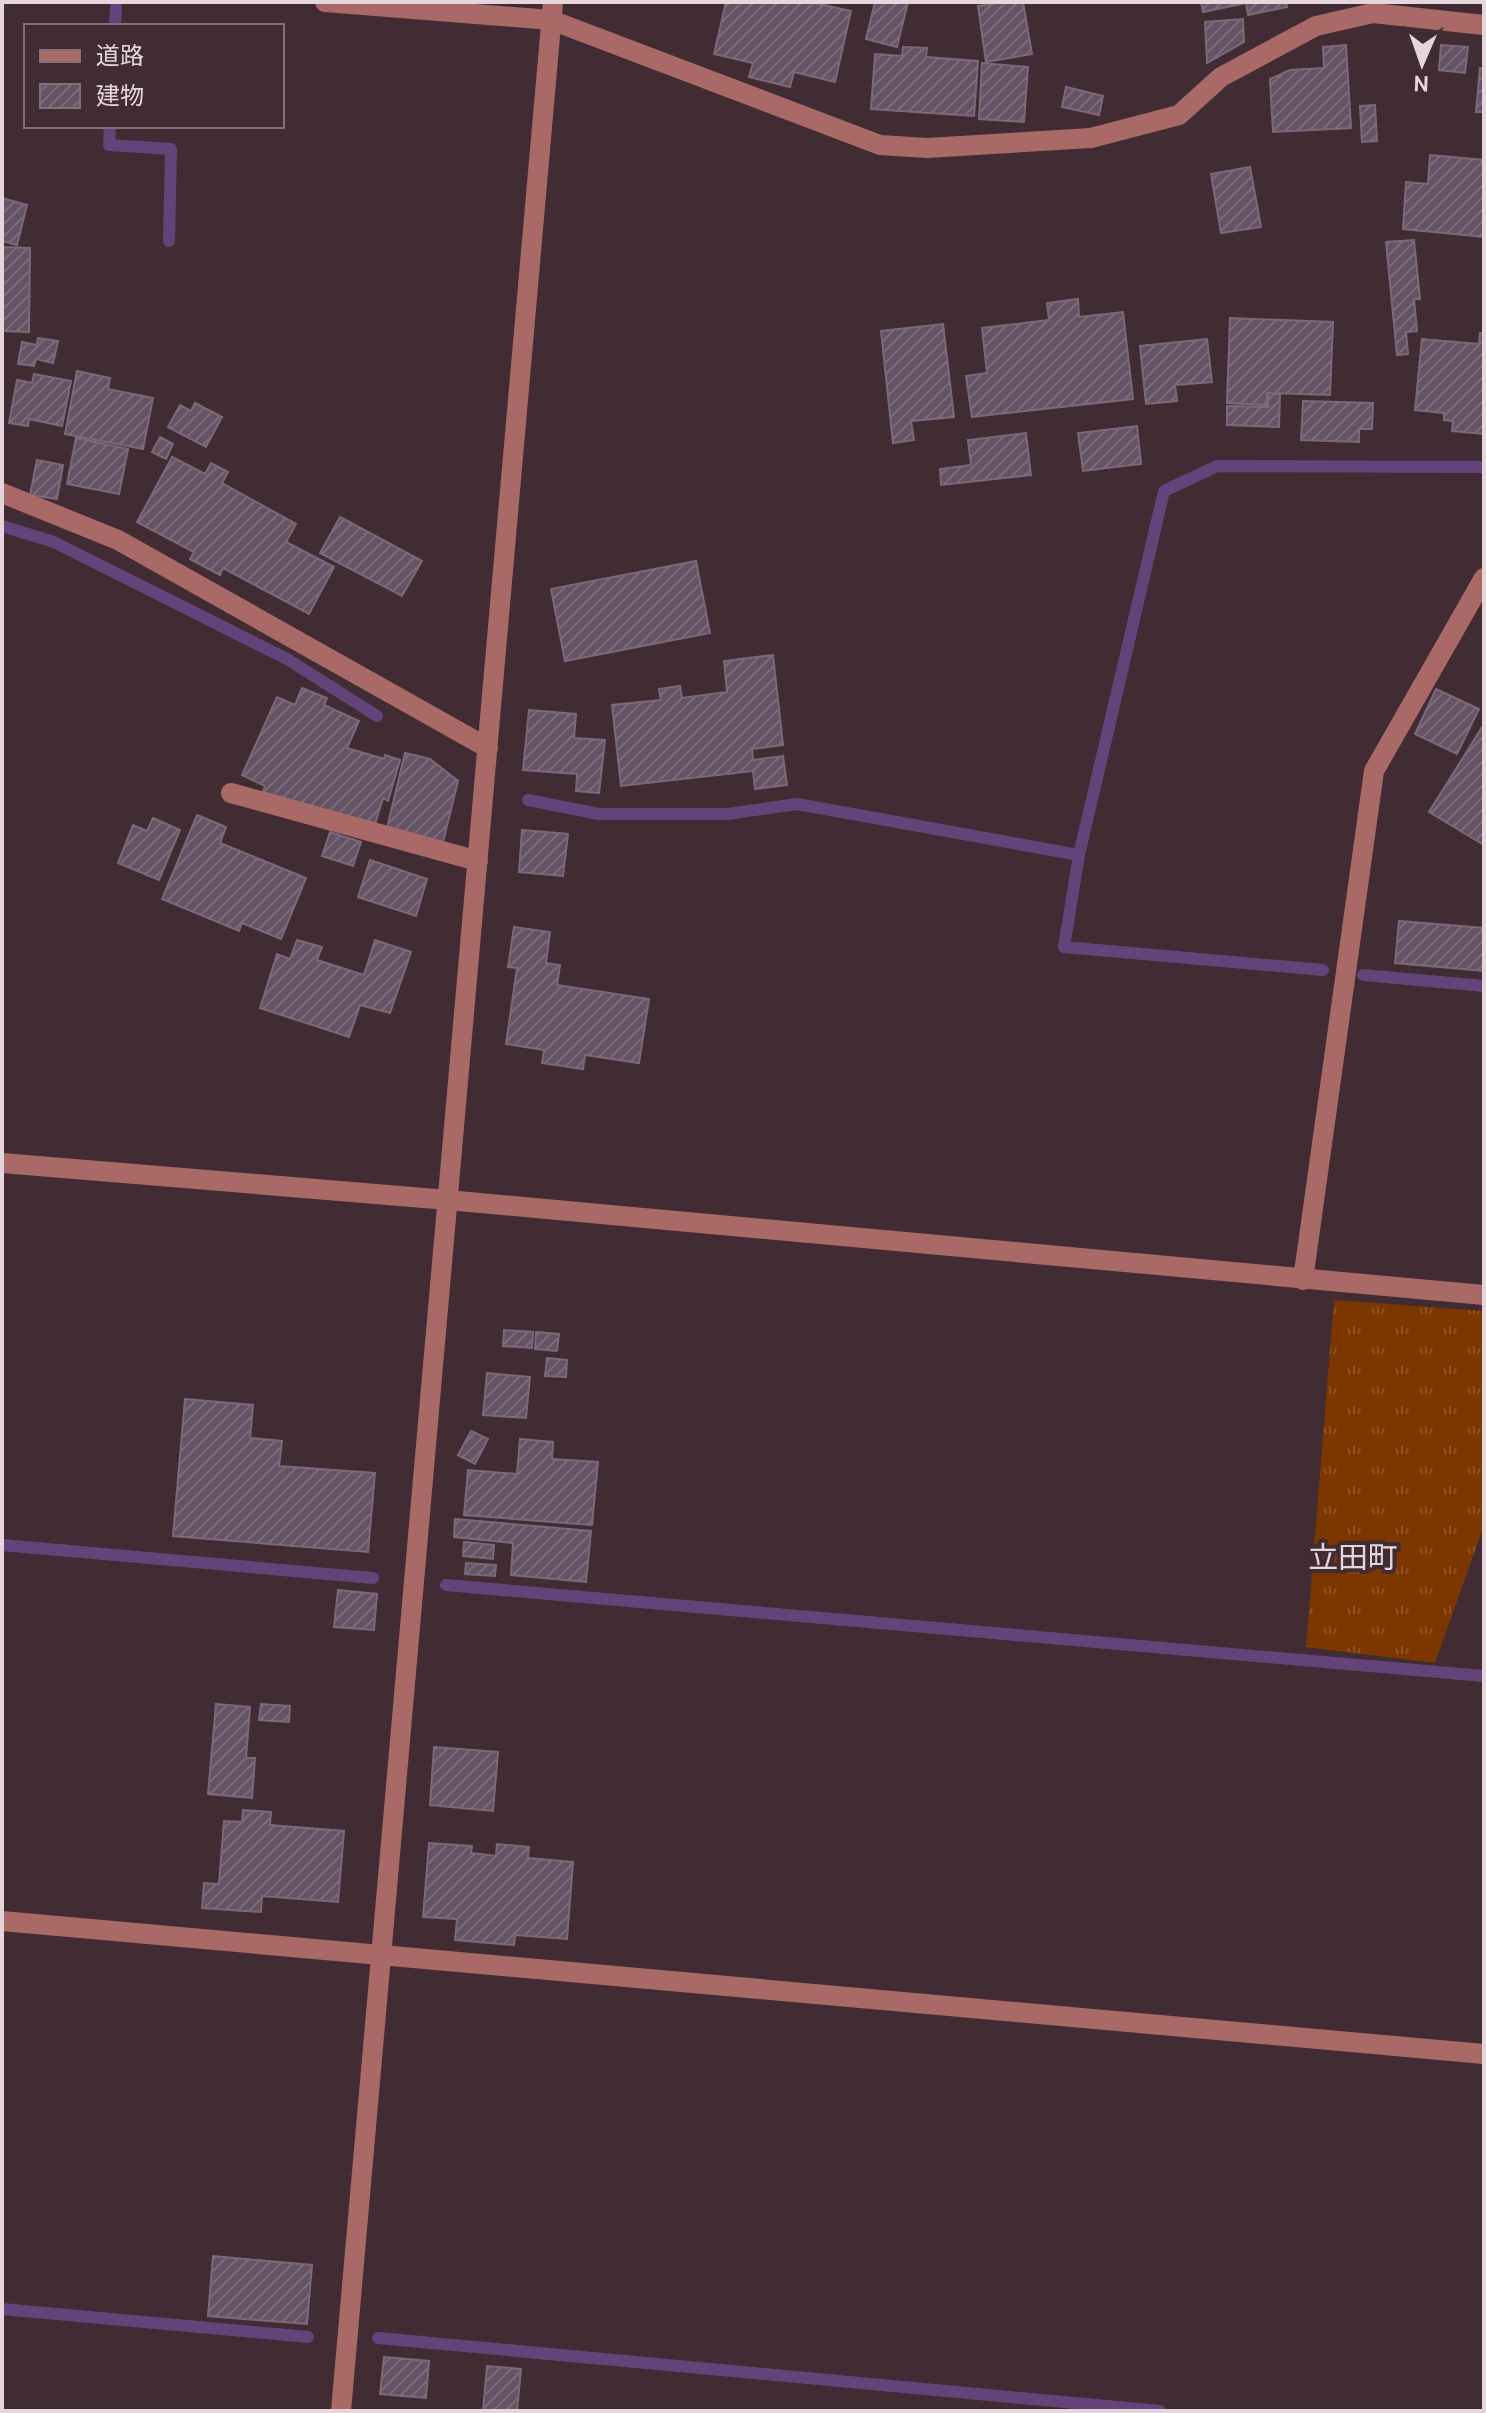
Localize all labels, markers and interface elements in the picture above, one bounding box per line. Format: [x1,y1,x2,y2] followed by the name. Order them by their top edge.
[24,24,284,128] legend
[1382,24,1462,104] north arrow
[96,41,144,70] text: 道路
[1413,70,1430,97] text: N
[96,81,144,110] text: 建物
[1308,1539,1398,1576] district label: 立田町

